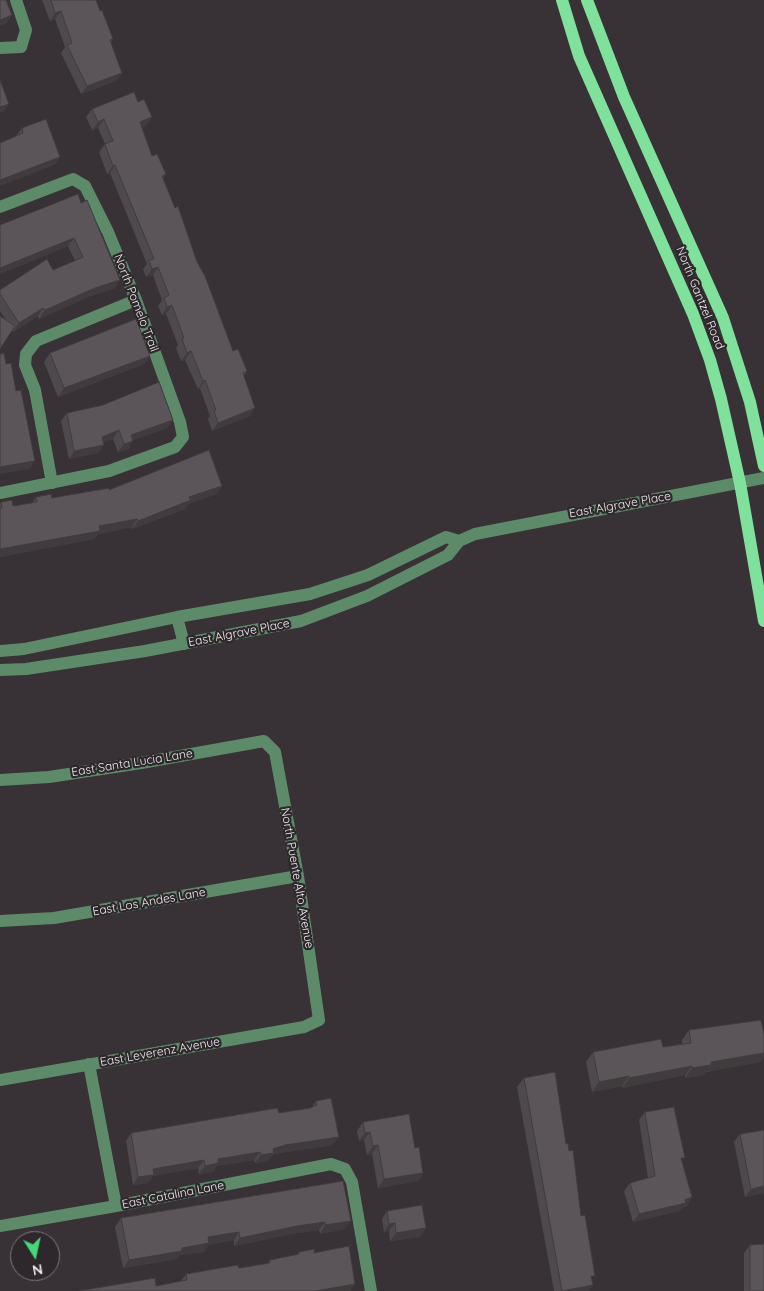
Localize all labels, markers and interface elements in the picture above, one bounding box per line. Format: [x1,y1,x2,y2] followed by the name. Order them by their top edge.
[673,244,727,352] street label: North Gantzel Road
[111,252,161,354] street label: North Pomelo Trail
[568,489,672,521] street label: East Algrave Place
[187,616,291,650] street label: East Algrave Place
[70,746,194,780] street label: East Santa Lucia Lane
[278,807,316,949] street label: North Puente Alto Avenue
[91,885,207,919] street label: East Los Andes Lane
[99,1034,221,1070] street label: East Leverenz Avenue
[121,1178,225,1212] street label: East Catalina Lane
[10,1231,60,1281] north arrow
[31,1260,44,1280] text: N

